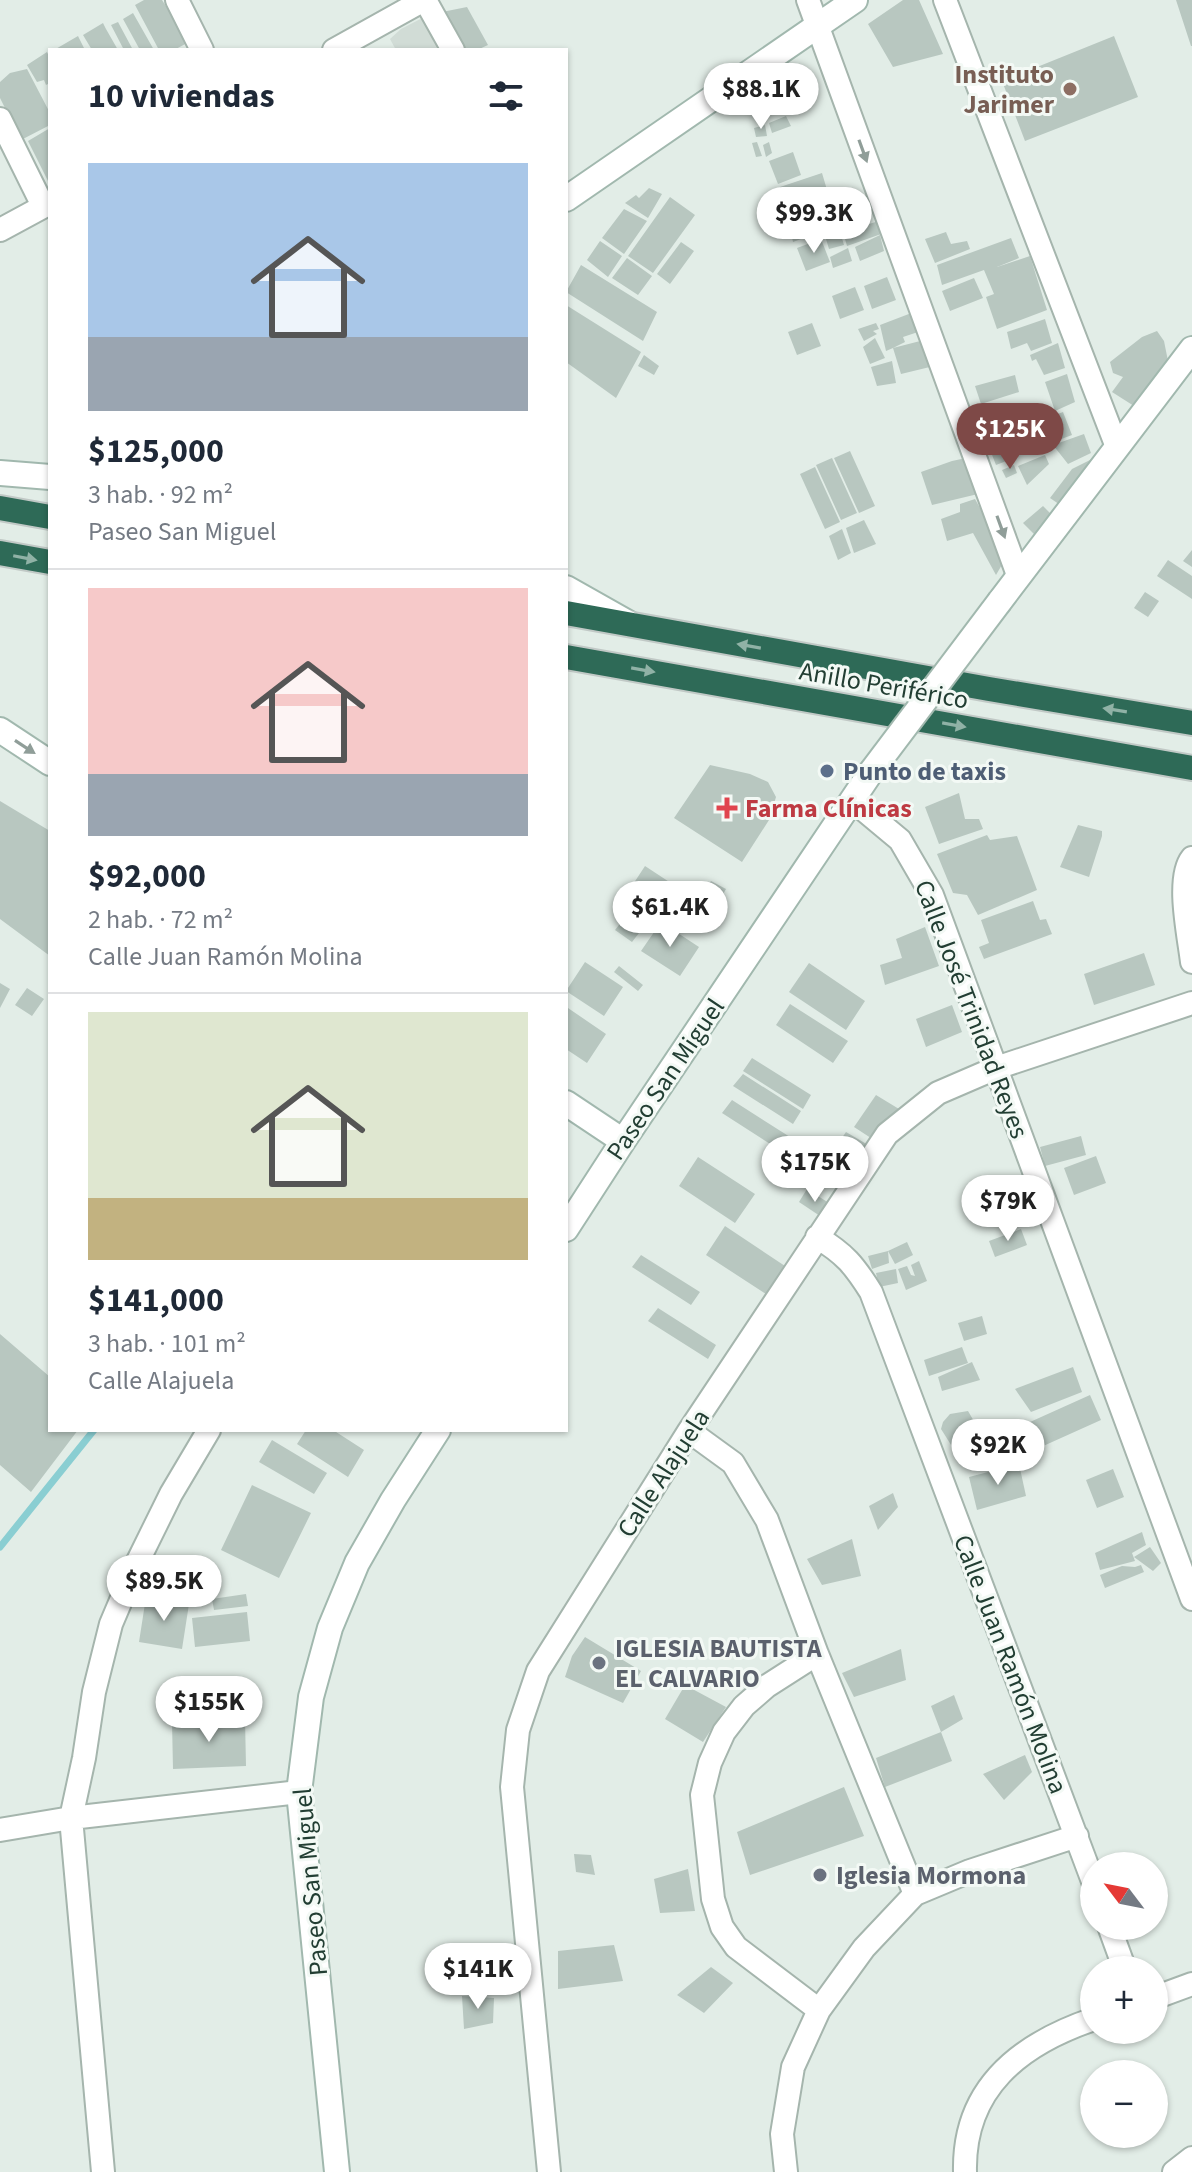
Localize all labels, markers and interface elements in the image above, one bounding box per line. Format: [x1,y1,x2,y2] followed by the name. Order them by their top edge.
[955,56,1055,123] place label: Instituto Jarimer
[696,63,826,131] pin: $88.1K
[722,70,800,107] text: $88.1K
[88,72,275,121] text: 10 viviendas
[484,74,528,118] icon: filters
[1061,80,1079,98] marker: Instituto Jarimer
[857,140,870,164] one-way arrow
[749,187,879,255] pin: $99.3K
[775,194,853,231] text: $99.3K
[236,215,380,359] icon: home
[954,403,1066,471] pin: $125K
[975,410,1045,447] text: $125K
[88,427,224,476] text: $125,000
[88,476,233,513] text: 3 hab. · 92 m²
[88,513,276,550] text: Paseo San Miguel
[995,515,1008,539] one-way arrow
[13,552,38,564] one-way arrow
[236,640,380,784] icon: home
[736,640,761,652] one-way arrow
[797,652,971,719] street label: Anillo Periférico
[631,665,656,677] one-way arrow
[1102,703,1127,716] one-way arrow
[942,720,967,732] one-way arrow
[14,739,36,753] one-way arrow
[843,753,1006,790] place label: Punto de taxis
[818,762,836,780] marker: Punto de taxis
[745,790,912,827] place label: Farma Clínicas
[716,797,738,819] marker: Farma Clínicas
[88,852,206,901] text: $92,000
[905,875,1038,1144] street label: Calle José Trinidad Reyes
[605,881,735,949] pin: $61.4K
[631,888,709,925] text: $61.4K
[88,901,233,938] text: 2 hab. · 72 m²
[88,938,363,975] text: Calle Juan Ramón Molina
[597,991,733,1168] street label: Paseo San Miguel
[236,1064,380,1208] icon: home
[759,1136,871,1204] pin: $175K
[780,1143,850,1180] text: $175K
[961,1175,1055,1243] pin: $79K
[979,1182,1037,1219] text: $79K
[88,1276,224,1325] text: $141,000
[88,1325,246,1362] text: 3 hab. · 101 m²
[88,1362,234,1399] text: Calle Alajuela
[608,1402,719,1545] street label: Calle Alajuela
[951,1419,1045,1487] pin: $92K
[969,1426,1027,1463] text: $92K
[944,1529,1077,1799] street label: Calle Juan Ramón Molina
[99,1555,229,1623] pin: $89.5K
[125,1562,203,1599] text: $89.5K
[615,1630,823,1697] place label: IGLESIA BAUTISTA EL CALVARIO
[590,1654,608,1672] marker: IGLESIA BAUTISTA EL CALVARIO
[153,1676,265,1744] pin: $155K
[174,1683,244,1720] text: $155K
[284,1787,337,1977] street label: Paseo San Miguel
[1080,1852,1168,1940] north arrow
[1080,1852,1168,2148] map controls
[836,1857,1026,1894] place label: Iglesia Mormona
[811,1866,829,1884] marker: Iglesia Mormona
[422,1943,534,2011] pin: $141K
[443,1950,513,1987] text: $141K
[1080,1956,1168,2044] button: +
[1080,2060,1168,2148] button: −

